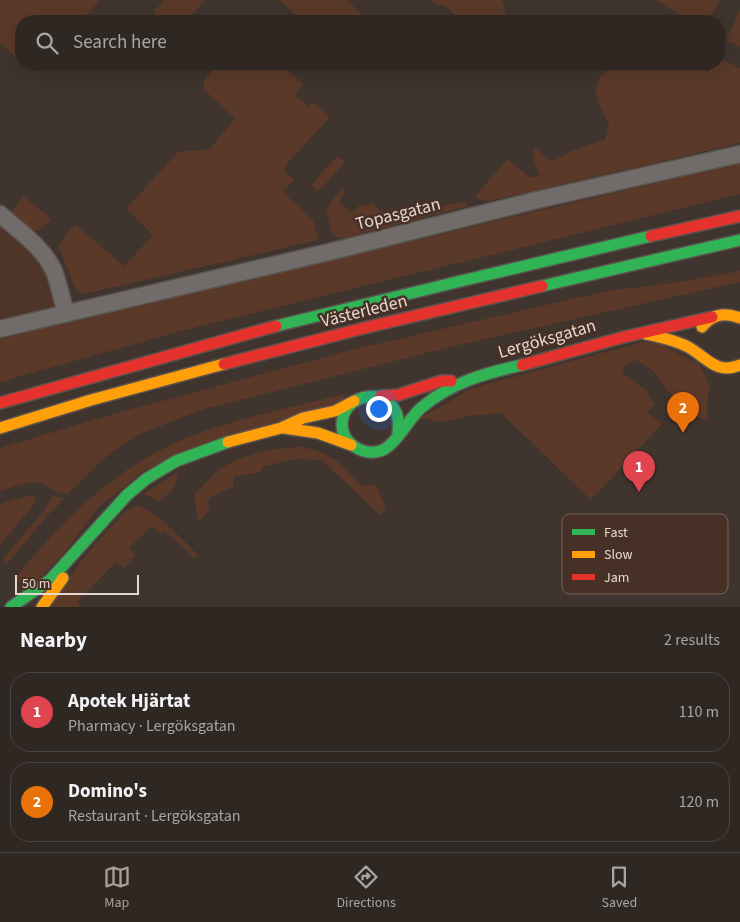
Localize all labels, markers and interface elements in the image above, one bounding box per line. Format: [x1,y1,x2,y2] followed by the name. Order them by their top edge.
[15,15,725,70] search box
[33,29,61,57] icon: search
[73,29,167,56] text: Search here
[353,191,443,237] street label: Topasgatan
[318,288,410,334] street label: Västerleden
[495,313,599,365] street label: Lergöksgatan
[667,392,699,433] pin: 2
[366,396,392,422] your location
[623,451,655,492] pin: 1
[562,514,728,594] legend
[604,523,628,543] text: Fast
[604,545,633,565] text: Slow
[604,568,629,588] text: Jam
[15,572,139,595] scale bar
[22,574,50,594] text: 50 m
[20,625,87,655] text: Nearby
[664,629,720,651] text: 2 results
[68,688,190,715] text: Apotek Hjärtat
[33,701,41,723] text: 1
[679,701,719,723] text: 110 m
[68,715,236,737] text: Pharmacy · Lergöksgatan
[68,778,147,805] text: Domino's
[33,791,41,813] text: 2
[679,791,719,813] text: 120 m
[68,805,240,827] text: Restaurant · Lergöksgatan
[103,863,131,913] tab: Map
[337,863,396,913] tab: Directions
[601,863,637,913] tab: Saved

